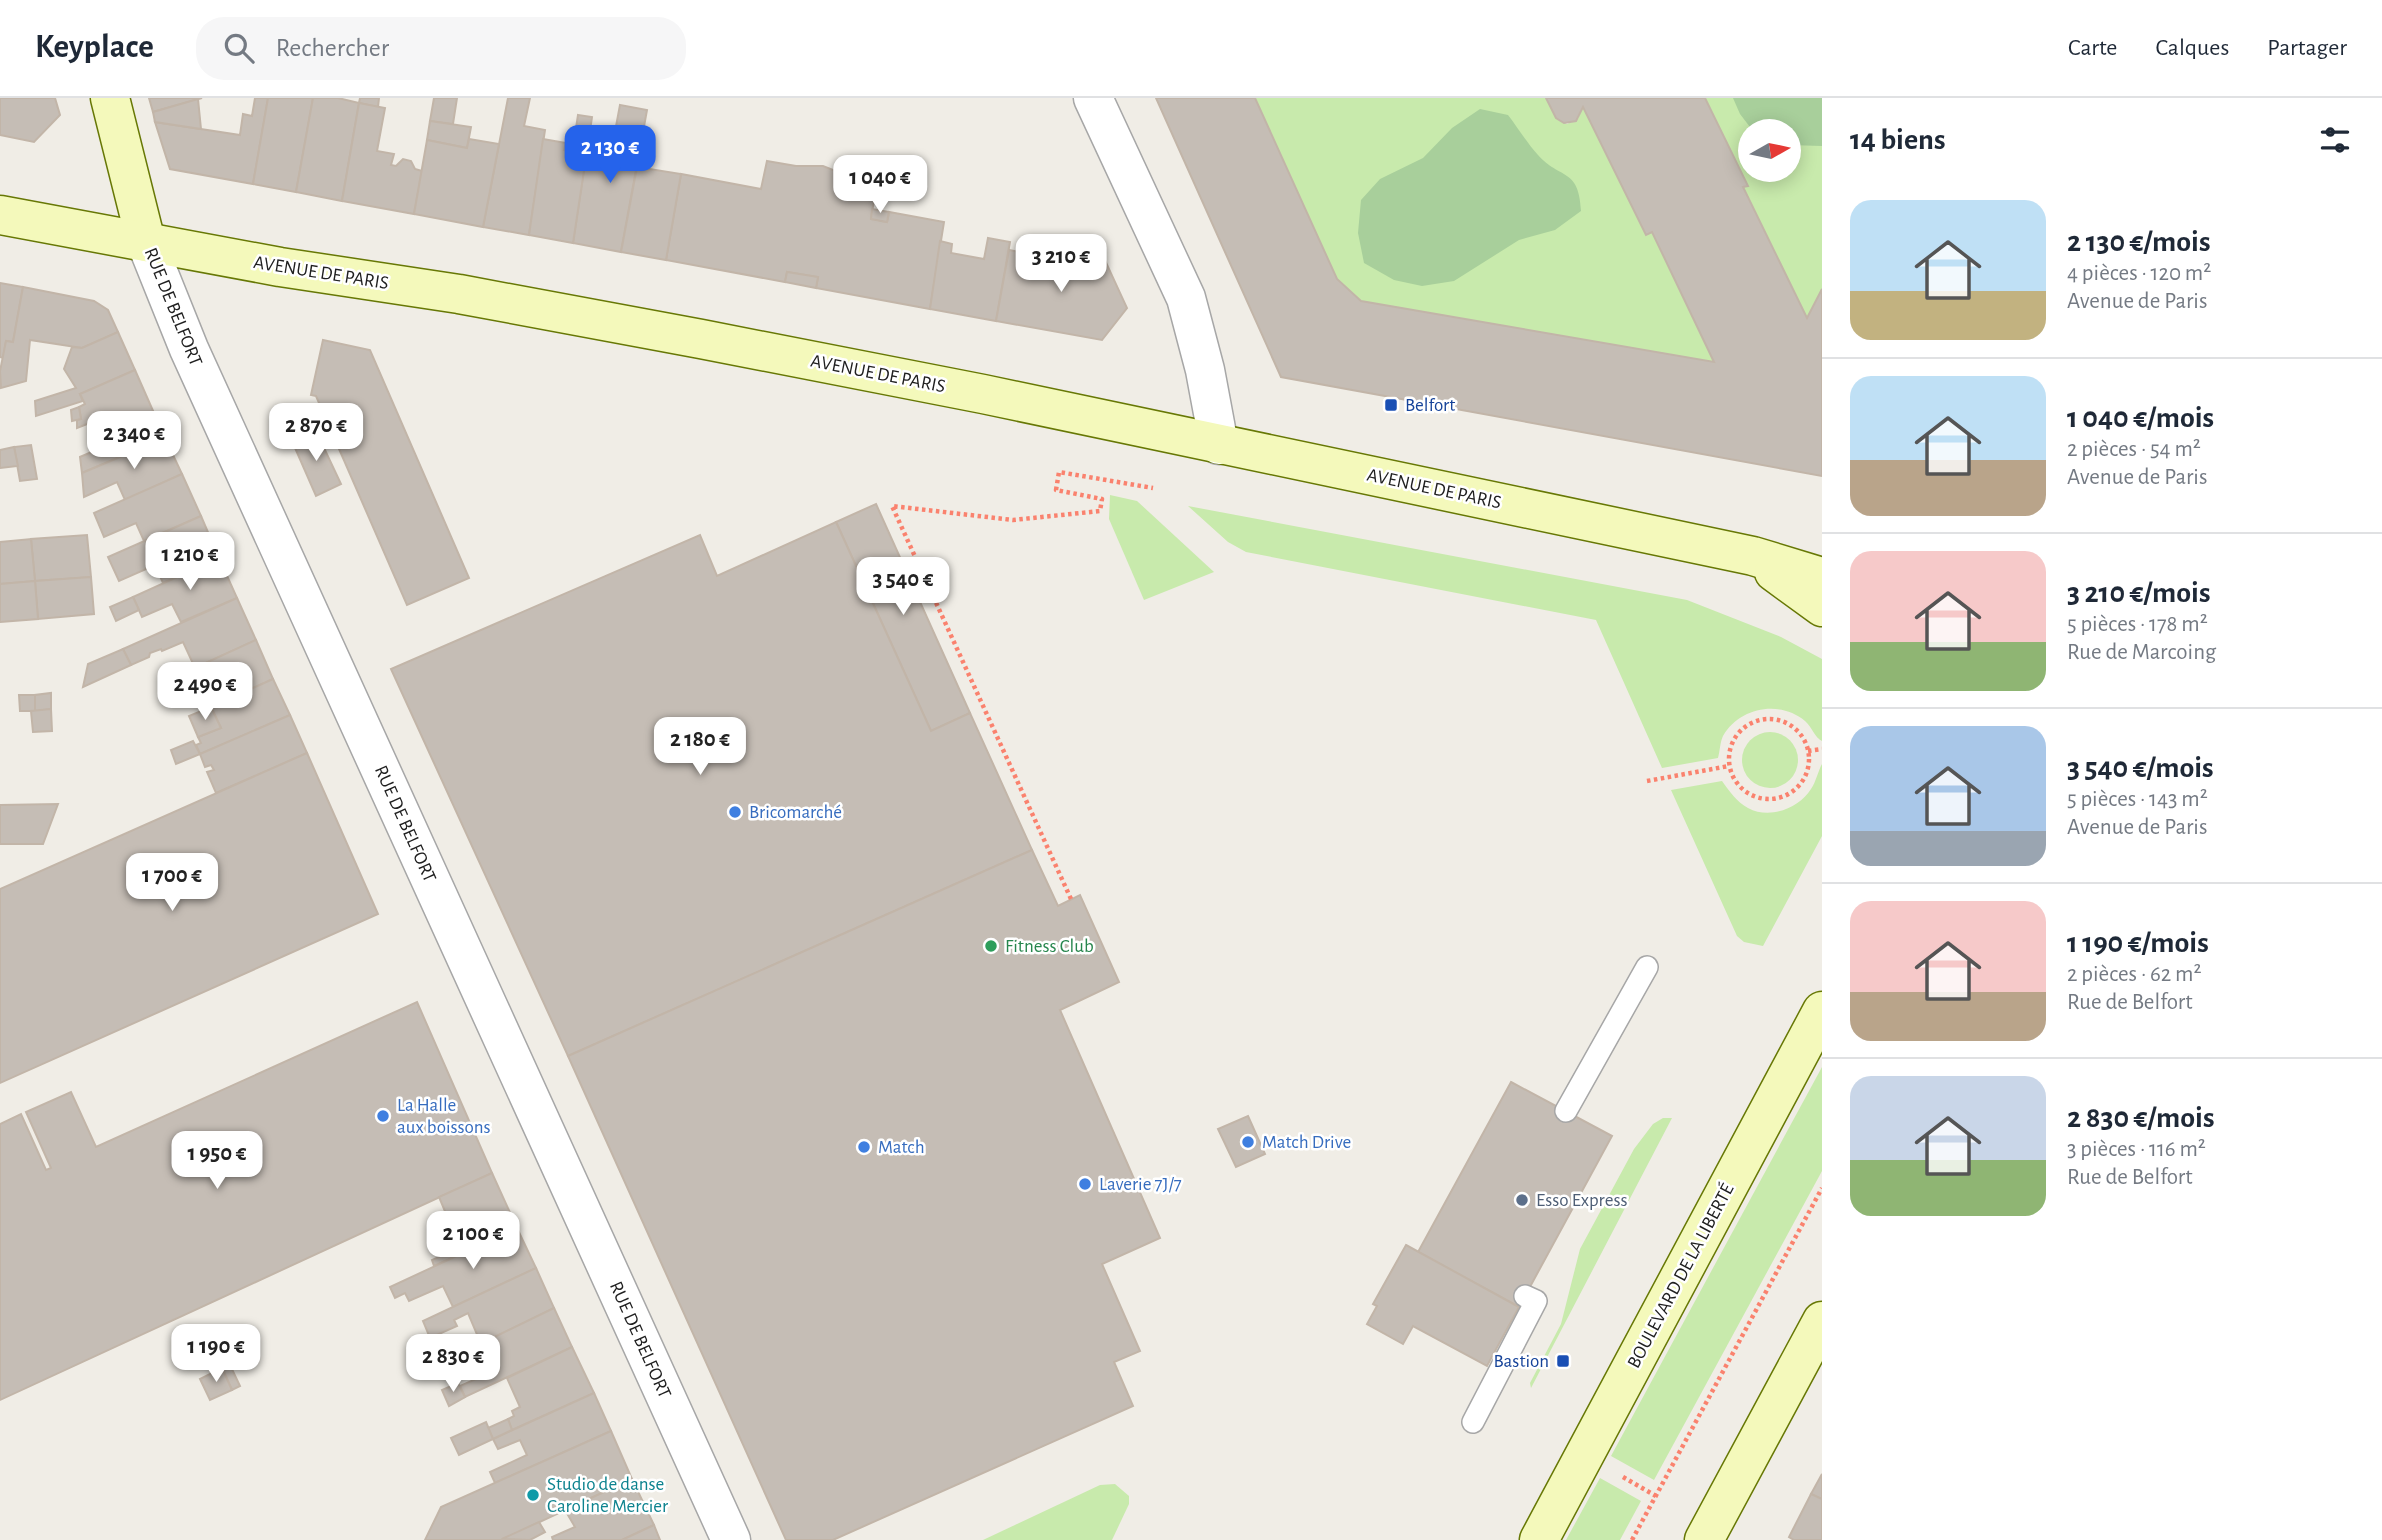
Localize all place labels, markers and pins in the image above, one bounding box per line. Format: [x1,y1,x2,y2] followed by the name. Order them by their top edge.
[545,126,675,185] pin: 2 130 €
[815,156,945,215] pin: 1 040 €
[996,234,1126,294] pin: 3 210 €
[1405,396,1455,415] place label: Belfort
[1383,397,1399,413] marker: Belfort
[251,404,381,463] pin: 2 870 €
[69,412,199,471] pin: 2 340 €
[125,532,255,592] pin: 1 210 €
[838,558,968,617] pin: 3 540 €
[140,662,270,722] pin: 2 490 €
[635,718,765,777] pin: 2 180 €
[749,803,842,822] place label: Bricomarché
[727,804,743,820] marker: Bricomarché
[107,854,237,913] pin: 1 700 €
[1005,937,1094,956] place label: Fitness Club
[983,938,999,954] marker: Fitness Club
[397,1096,491,1137] place label: La Halle aux boissons
[375,1108,391,1124] marker: La Halle aux boissons
[152,1132,282,1191] pin: 1 950 €
[1262,1133,1351,1152] place label: Match Drive
[1240,1134,1256,1150] marker: Match Drive
[878,1138,925,1157] place label: Match
[856,1139,872,1155] marker: Match
[1099,1175,1182,1194] place label: Laverie 7J/7
[1077,1176,1093,1192] marker: Laverie 7J/7
[1536,1191,1628,1210] place label: Esso Express
[1514,1192,1530,1208] marker: Esso Express
[408,1212,538,1271] pin: 2 100 €
[151,1324,281,1384] pin: 1 190 €
[388,1334,518,1394] pin: 2 830 €
[1493,1352,1549,1371] place label: Bastion
[1555,1353,1571,1369] marker: Bastion
[547,1475,668,1516] place label: Studio de danse Caroline Mercier
[525,1487,541,1503] marker: Studio de danse Caroline Mercier

